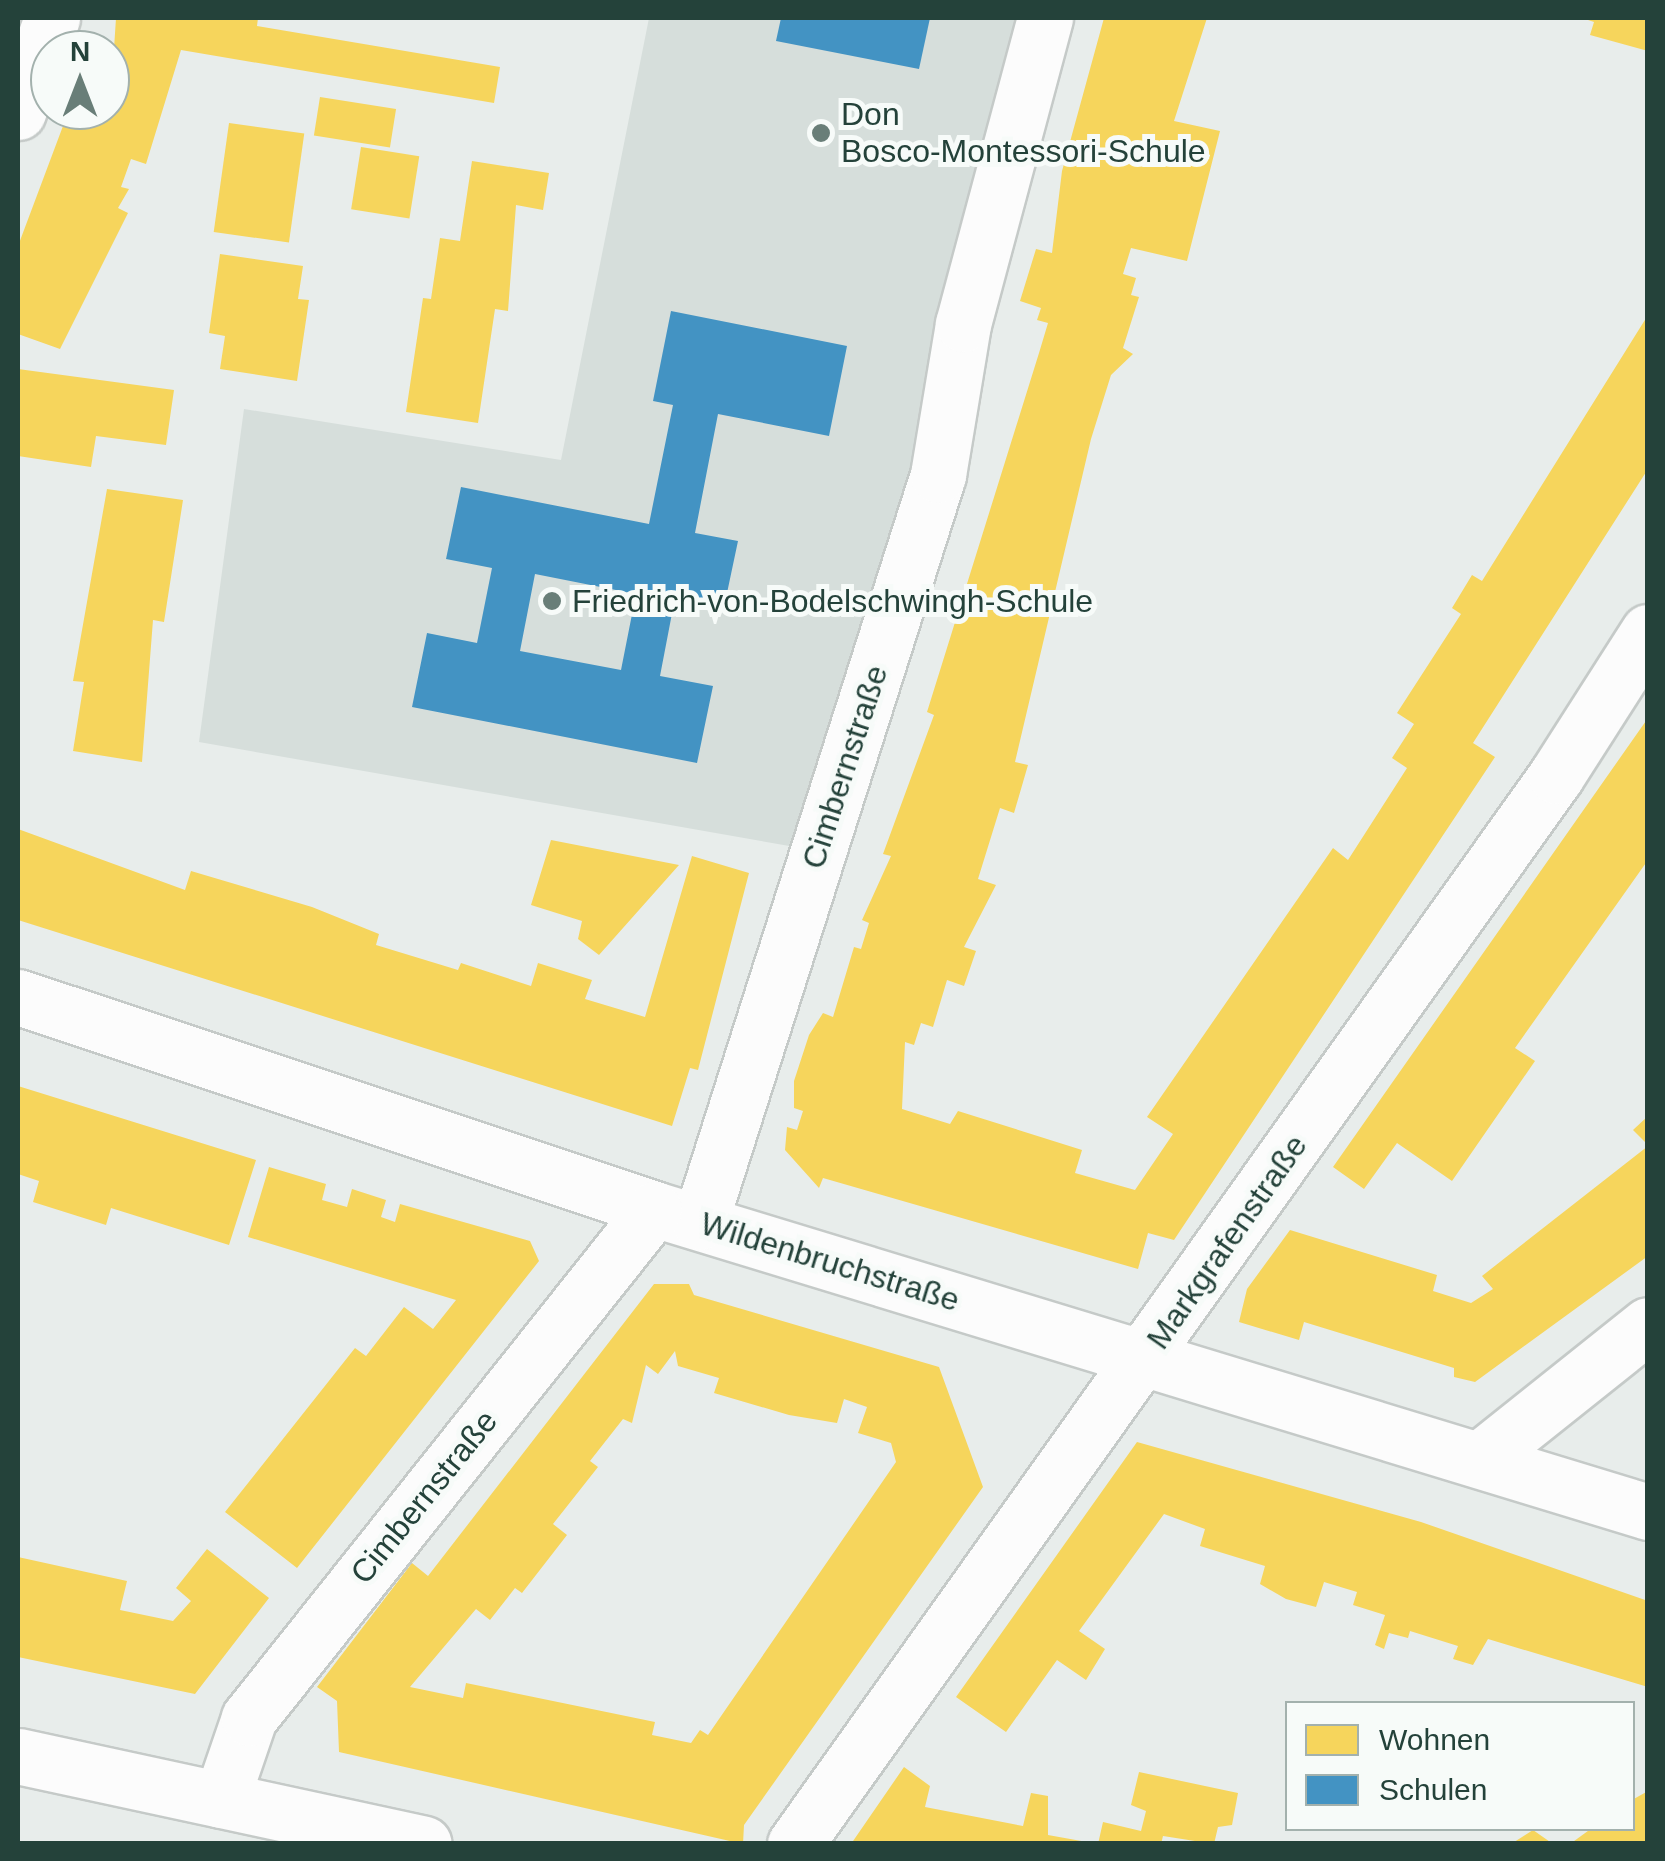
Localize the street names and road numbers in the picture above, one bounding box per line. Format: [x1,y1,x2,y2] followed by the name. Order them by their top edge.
[794,660,896,874] street label: Cimbernstraße
[1139,1128,1315,1356] street label: Markgrafenstraße
[696,1204,964,1320] street label: Wildenbruchstraße
[342,1403,506,1591] street label: Cimbernstraße

